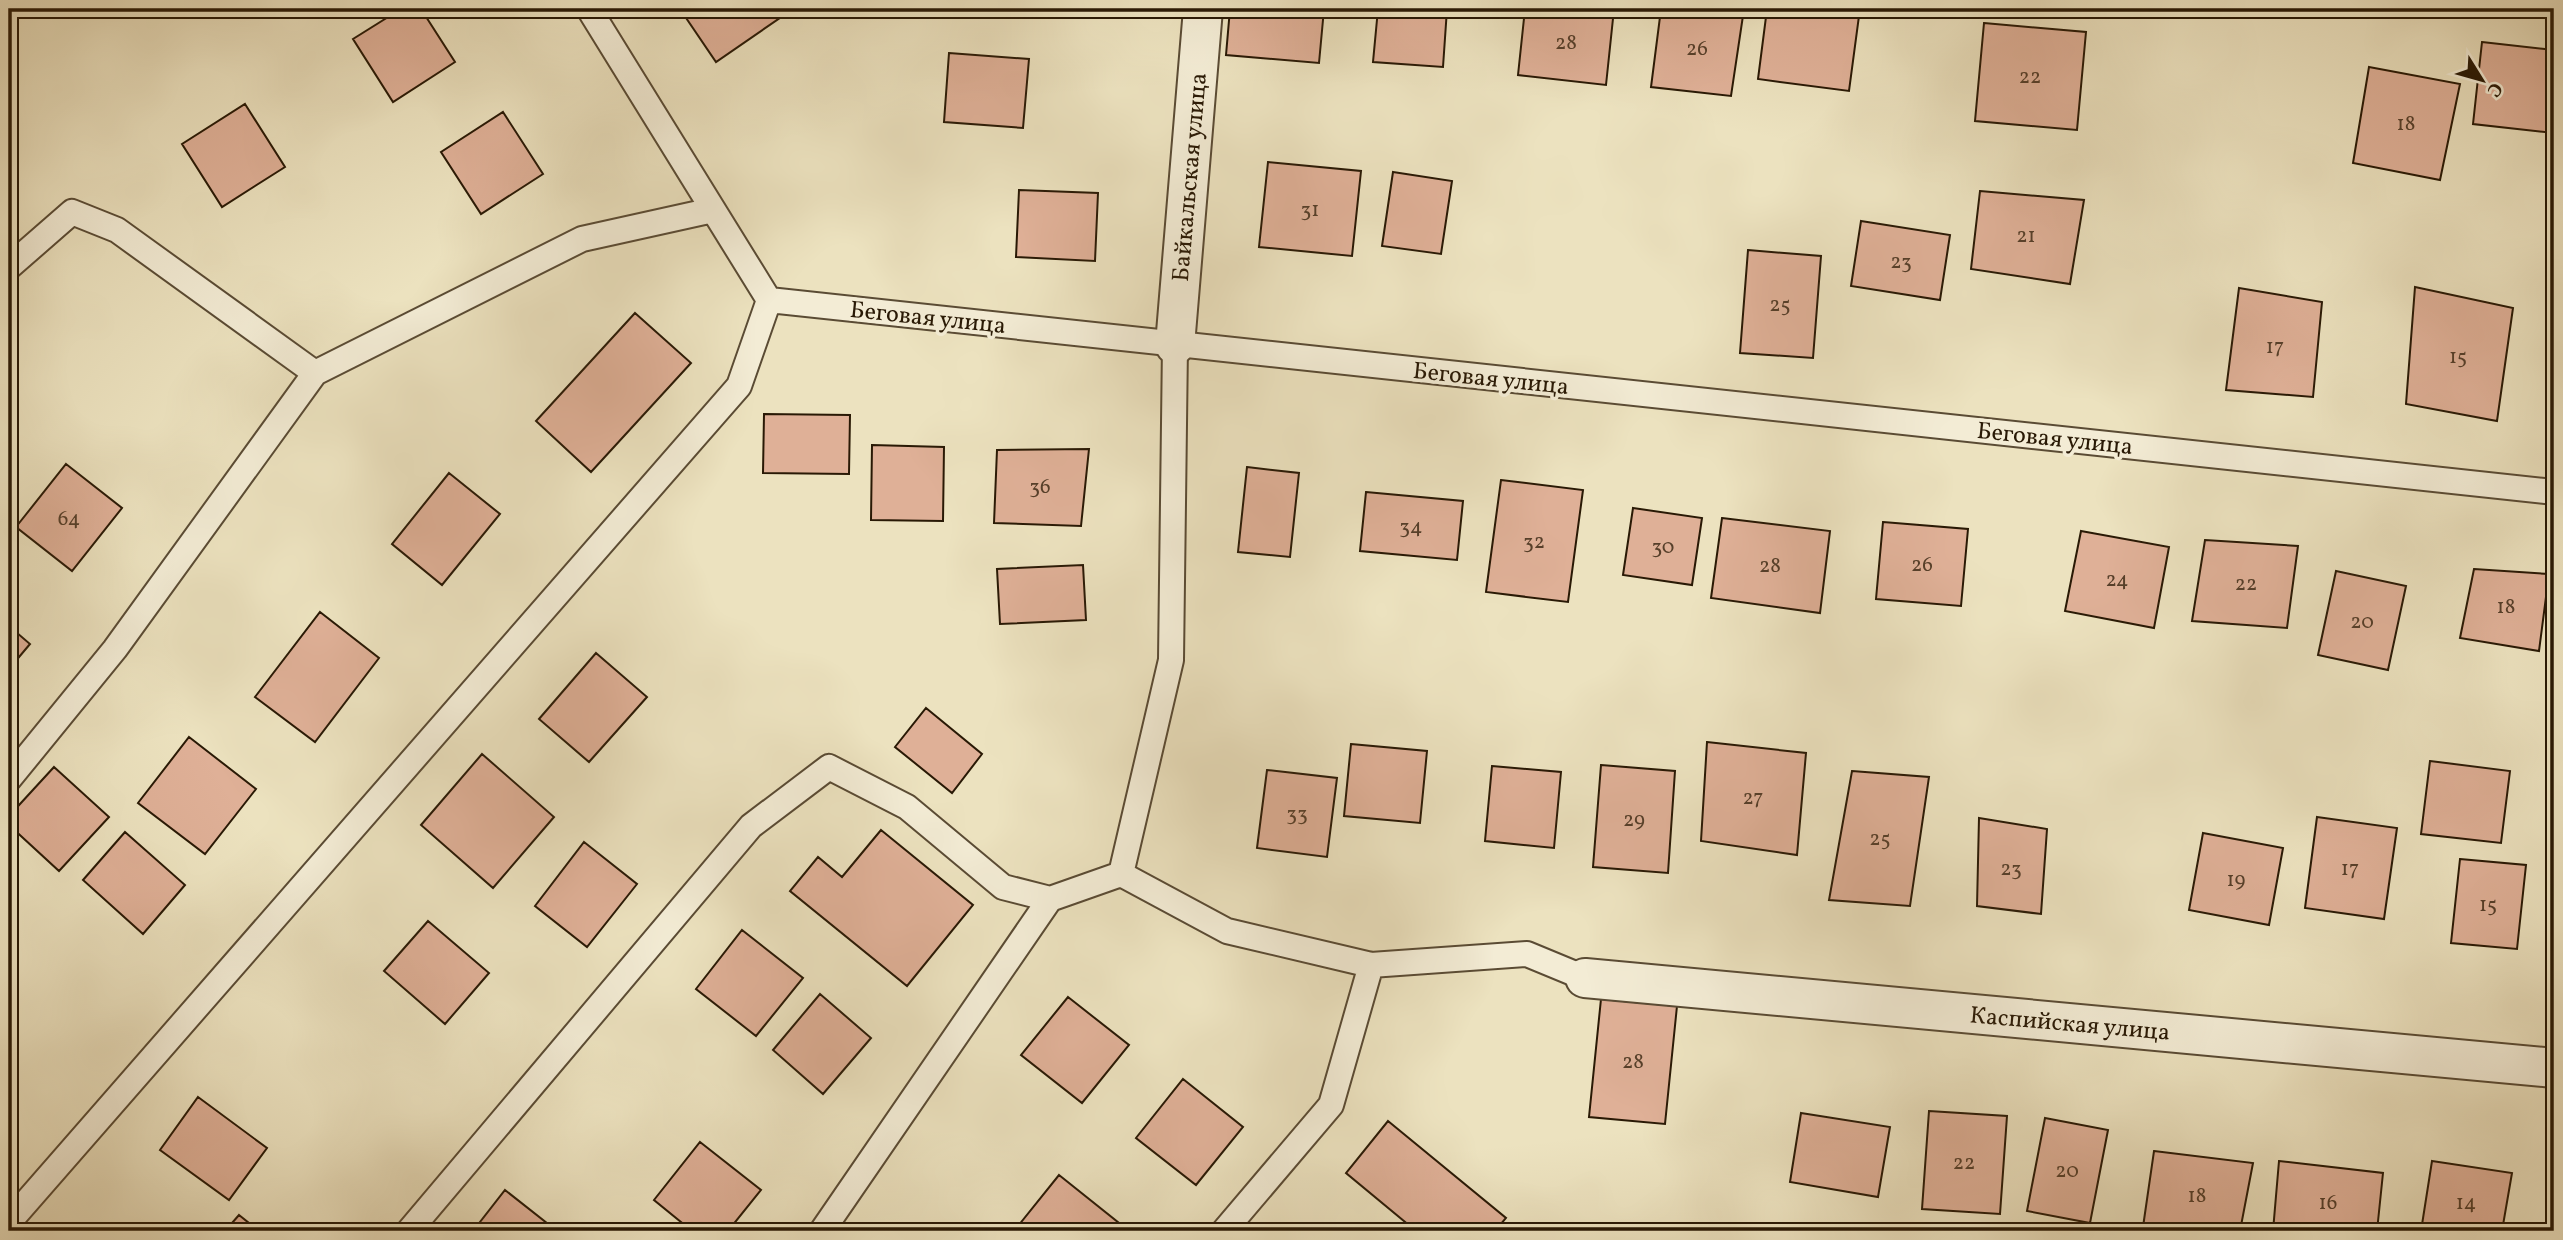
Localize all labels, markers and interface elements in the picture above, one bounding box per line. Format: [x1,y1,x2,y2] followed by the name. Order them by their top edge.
[1555,29,1577,58] house number: 28
[1686,35,1708,64] house number: 26
[2448,46,2518,116] north arrow
[2019,63,2041,92] house number: 22
[1165,71,1217,283] street label: Байкальская улица
[2480,76,2508,102] text: С
[2397,110,2415,139] house number: 18
[1301,196,1319,225] house number: 31
[2016,222,2036,251] house number: 21
[1890,248,1912,277] house number: 23
[1769,291,1791,320] house number: 25
[848,294,1007,344] street label: Беговая улица
[2266,333,2284,362] house number: 17
[2449,343,2467,372] house number: 15
[1411,355,1570,405] street label: Беговая улица
[1975,415,2134,465] street label: Беговая улица
[1029,473,1051,502] house number: 36
[58,505,80,534] house number: 64
[1399,513,1423,542] house number: 34
[1523,528,1545,557] house number: 32
[1652,533,1674,562] house number: 30
[1911,551,1933,580] house number: 26
[1759,552,1781,581] house number: 28
[2105,566,2129,595] house number: 24
[2235,570,2257,599] house number: 22
[2497,593,2515,622] house number: 18
[2350,608,2374,637] house number: 20
[1743,784,1763,813] house number: 27
[1286,800,1308,829] house number: 33
[1623,806,1645,835] house number: 29
[1869,825,1891,854] house number: 25
[2000,855,2022,884] house number: 23
[2341,855,2359,884] house number: 17
[2226,866,2246,895] house number: 19
[2479,891,2497,920] house number: 15
[1968,999,2171,1051] street label: Каспийская улица
[1622,1048,1644,1077] house number: 28
[1953,1149,1975,1178] house number: 22
[2055,1157,2079,1186] house number: 20
[2188,1182,2206,1211] house number: 18
[2319,1189,2337,1218] house number: 16
[2456,1189,2476,1218] house number: 14

